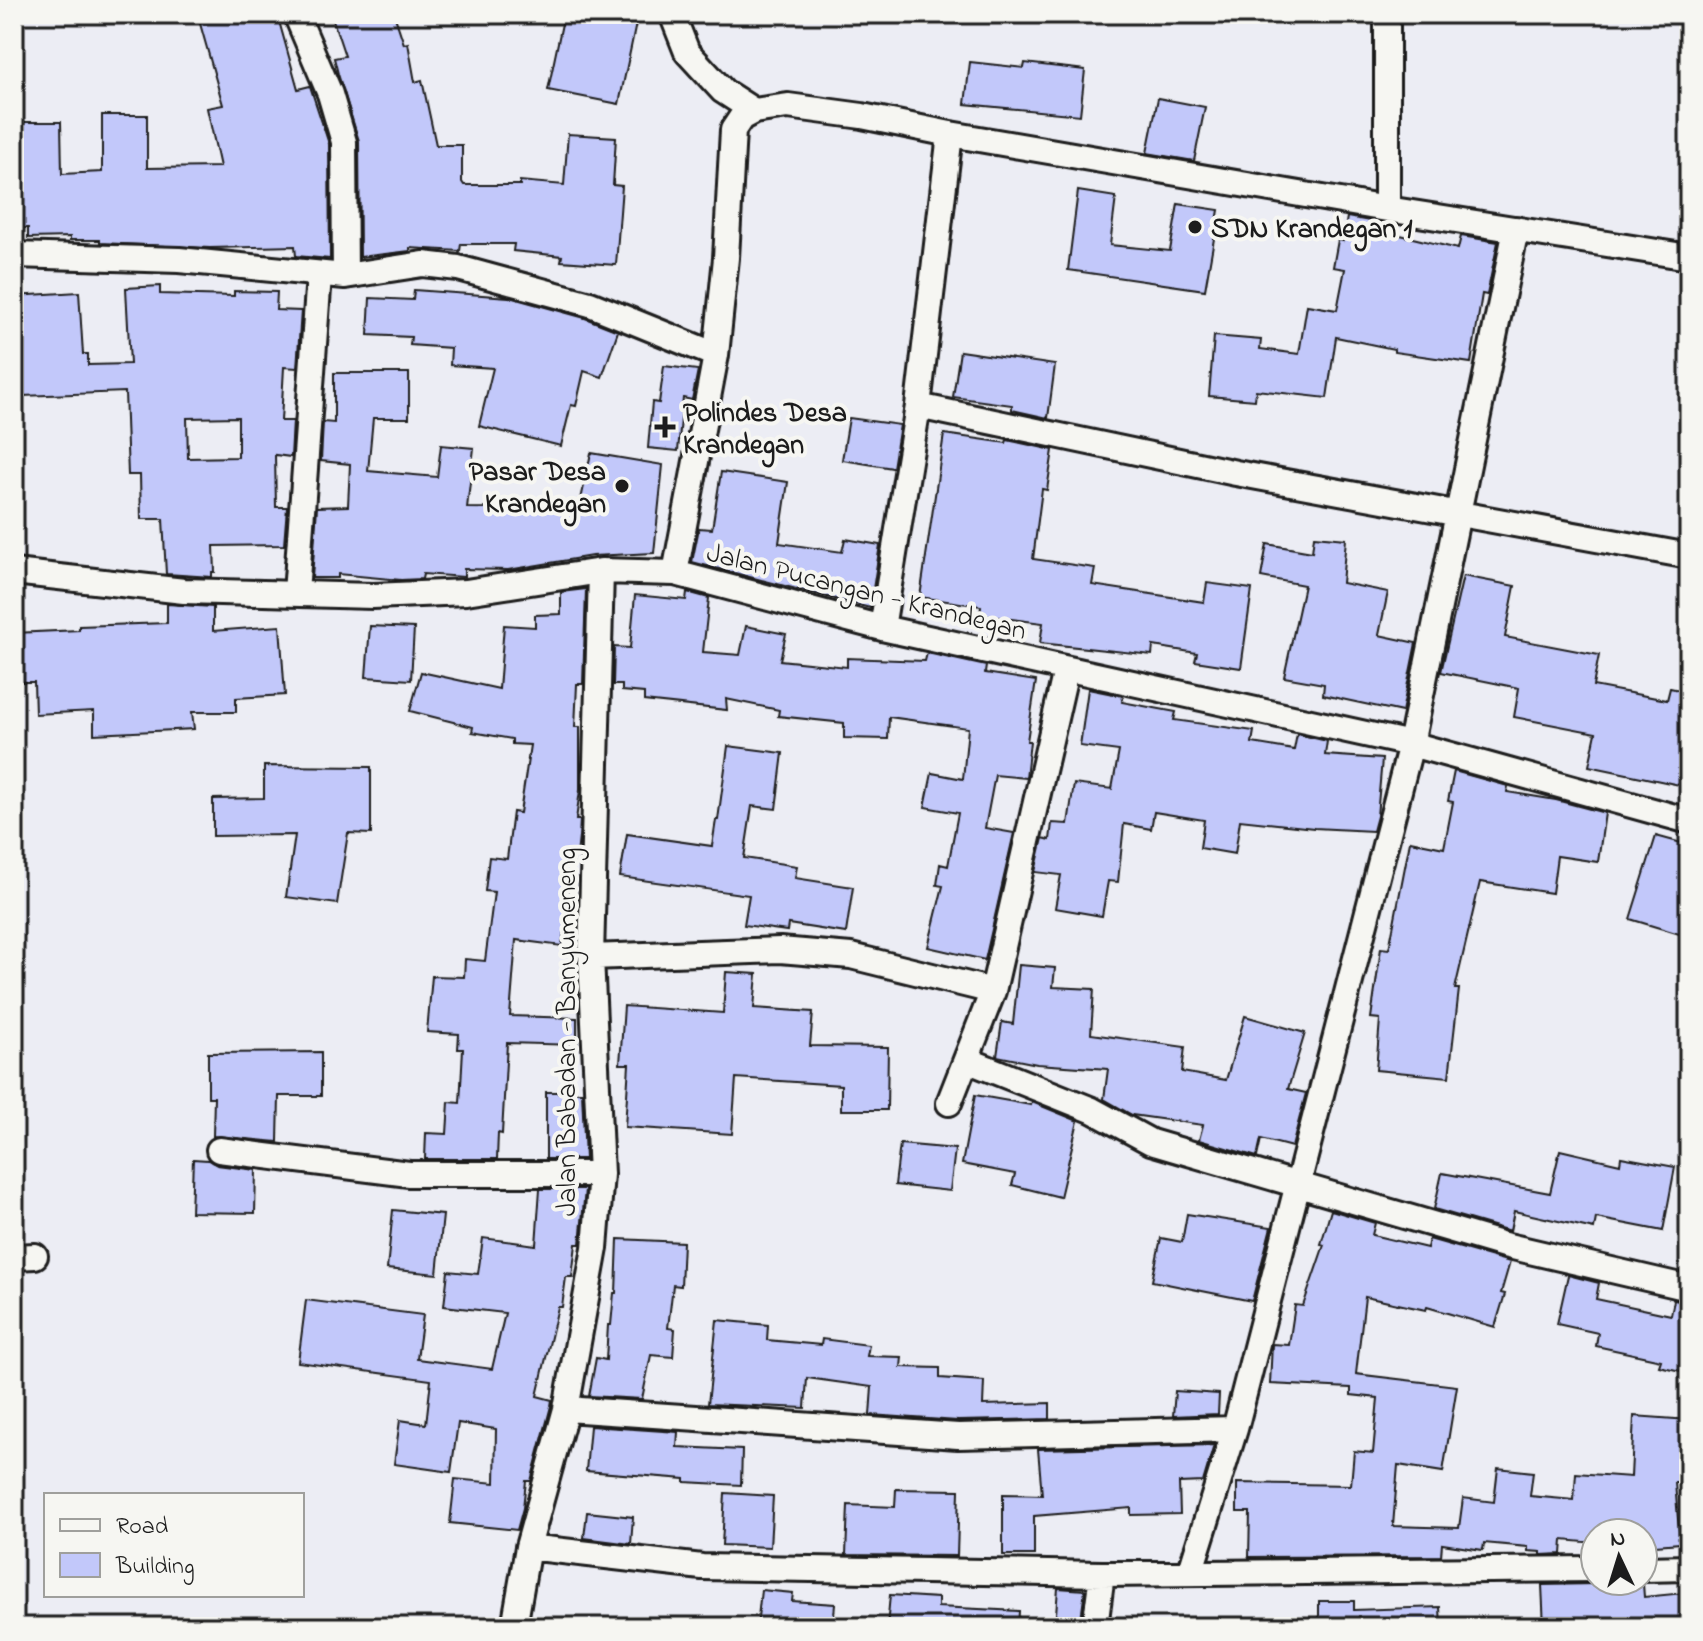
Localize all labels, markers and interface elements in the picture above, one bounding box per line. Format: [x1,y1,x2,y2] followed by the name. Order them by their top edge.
[1211,210,1412,252] place label: SDN Krandegan 1
[1186,218,1204,236] marker: SDN Krandegan 1
[683,394,847,468] place label: Polindes Desa Krandegan
[654,416,676,438] marker: Polindes Desa Krandegan
[469,453,606,527] place label: Pasar Desa Krandegan
[613,477,631,495] marker: Pasar Desa Krandegan
[702,534,1030,653] street label: Jalan Pucangan - Krandegan
[548,848,589,1216] street label: Jalan Babadan - Banyumeneng
[44,1493,304,1597] legend
[116,1510,169,1545] text: Road
[1579,1517,1659,1597] north arrow
[1609,1524,1626,1557] text: N
[115,1550,195,1585] text: Building

